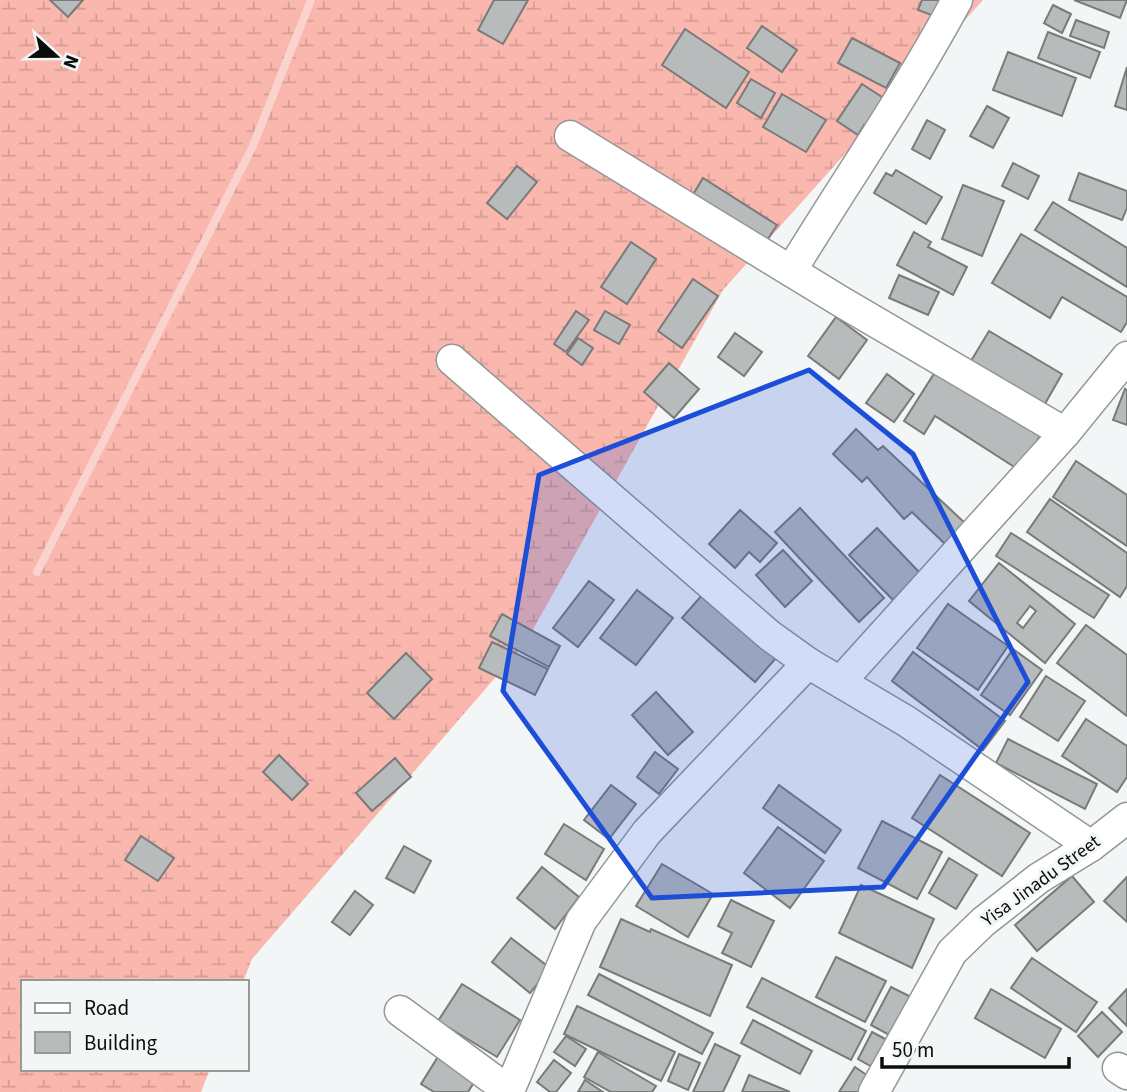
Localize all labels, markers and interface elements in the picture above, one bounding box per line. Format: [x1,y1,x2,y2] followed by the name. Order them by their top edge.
[21,21,91,91] north arrow
[56,51,85,72] text: N
[975,828,1106,934] street label: Yisa Jinadu Street
[21,980,248,1071] legend
[84,993,129,1023] text: Road
[882,1026,1069,1070] scale bar
[84,1028,158,1058] text: Building
[892,1035,934,1065] text: 50 m

